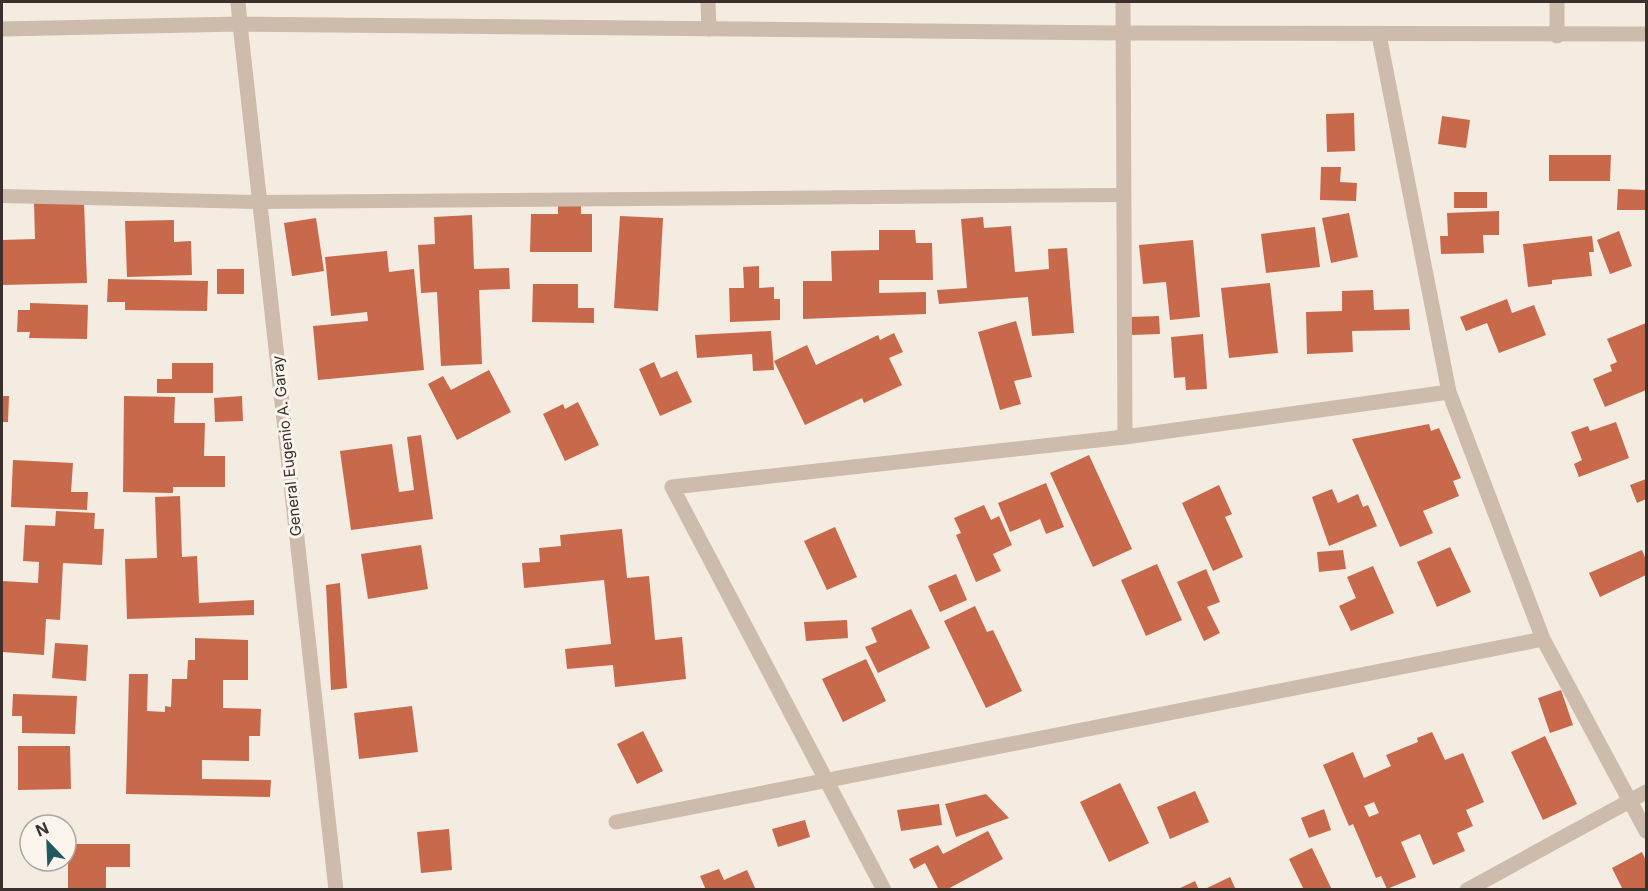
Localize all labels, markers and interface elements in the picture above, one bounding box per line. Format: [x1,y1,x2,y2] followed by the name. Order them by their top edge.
[267,354,305,537] street label: General Eugenio A. Garay
[18,813,78,873] north arrow
[33,818,52,841] text: N

